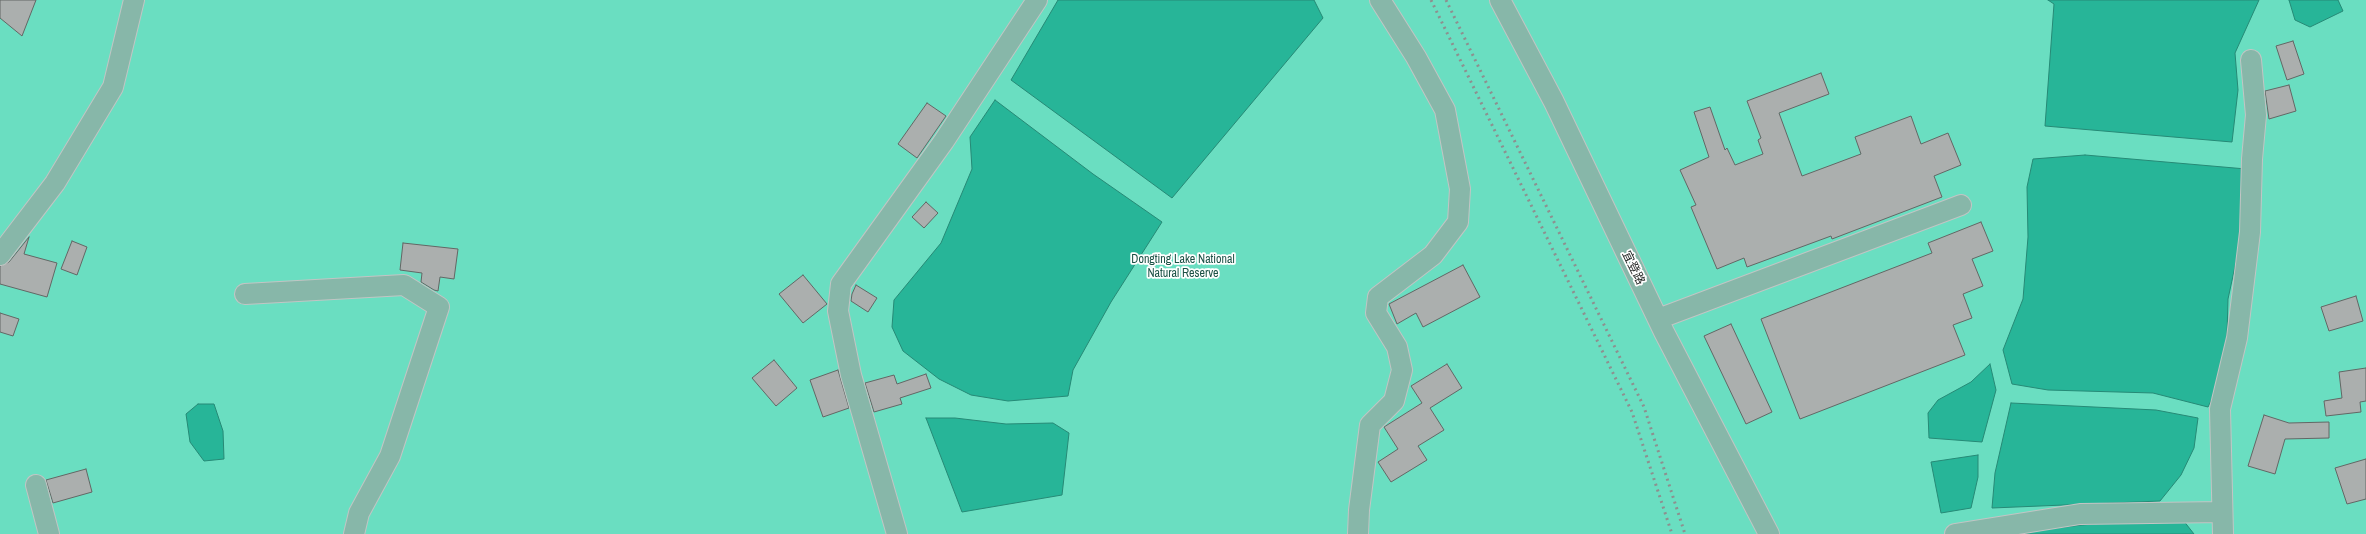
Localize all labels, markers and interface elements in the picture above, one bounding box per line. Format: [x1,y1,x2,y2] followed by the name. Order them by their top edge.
[1619,249,1647,287] street label: 宜登路
[1131,253,1235,281] park label: Dongting Lake National Natural Reserve

